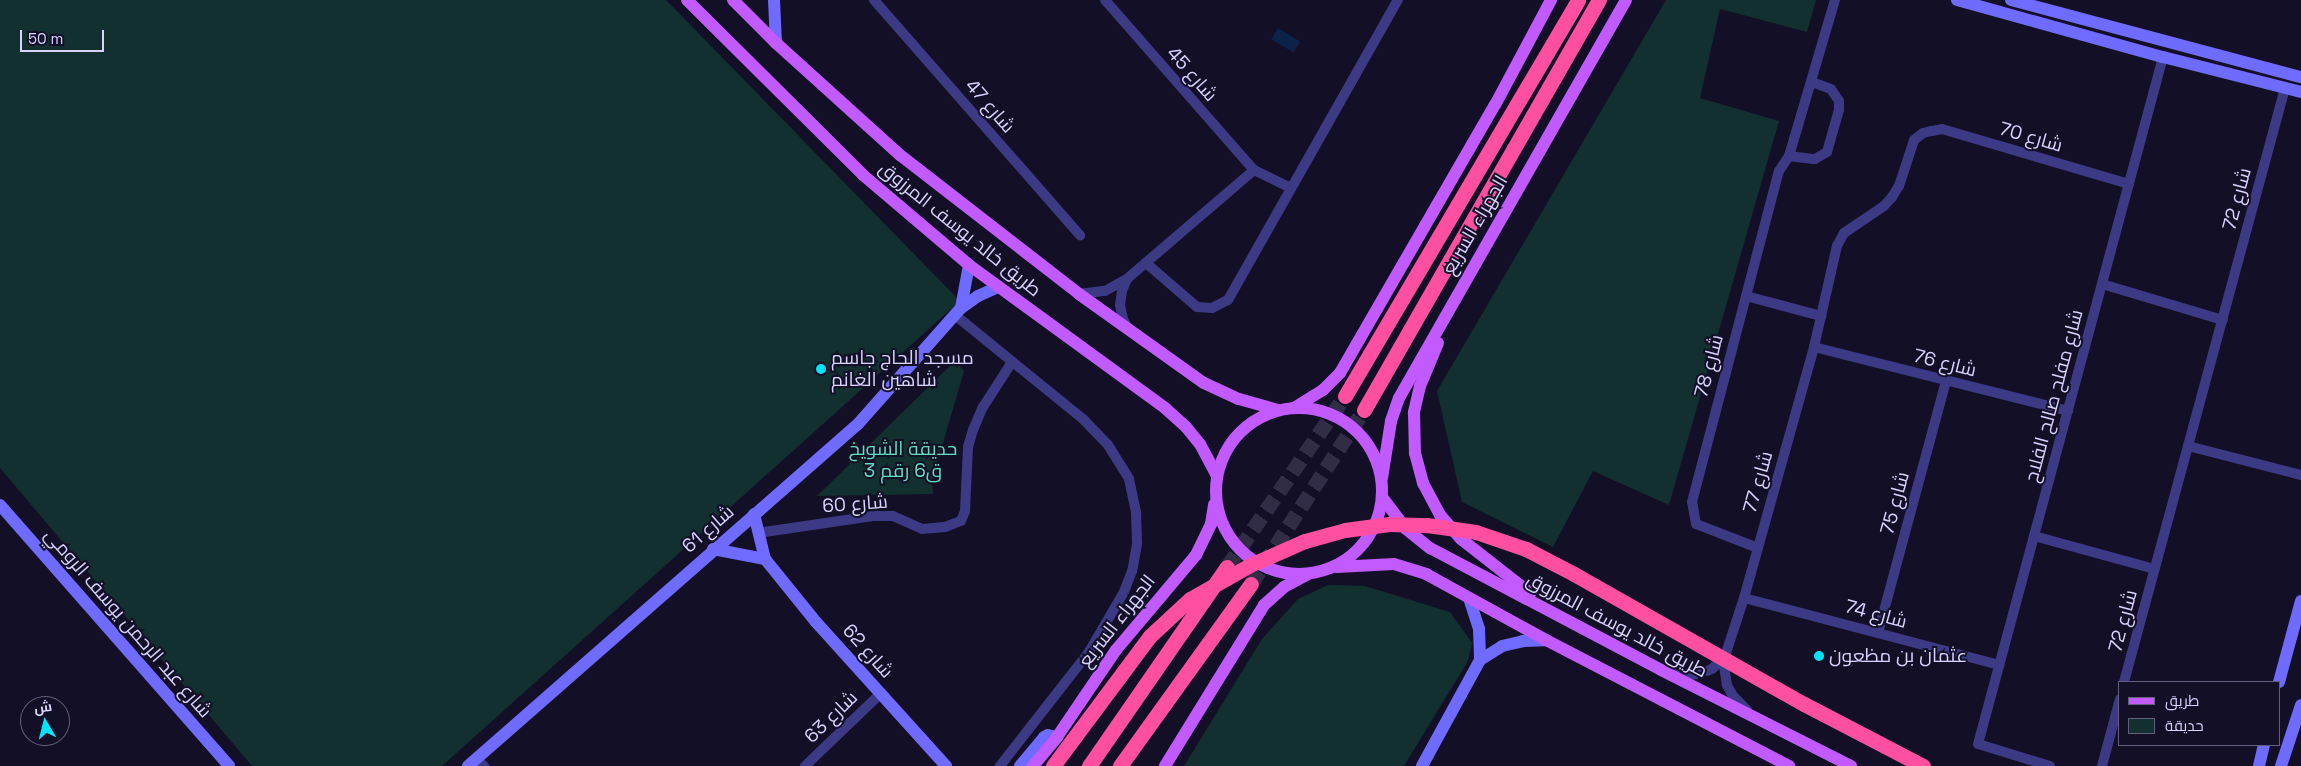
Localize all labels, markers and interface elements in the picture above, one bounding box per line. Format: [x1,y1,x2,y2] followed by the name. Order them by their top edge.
[22,20,106,52] scale bar
[28,29,63,48] text: 50 m
[1162,42,1222,106] street label: شارع 45
[961,74,1019,138] street label: شارع 47
[1997,117,2065,157] street label: شارع 70
[874,157,1046,301] street label: طريق خالد يوسف المرزوق
[2218,165,2256,233] street label: شارع 72
[1437,171,1513,279] street label: الجهراء السريع
[2020,307,2088,485] street label: شارع مفلح صالح الفلاح
[1690,332,1728,400] street label: شارع 78
[1911,344,1979,382] street label: شارع 76
[831,347,974,391] place label: مسجد الحاج جاسم شاهين الغانم
[815,363,827,375] marker: مسجد الحاج جاسم شاهين الغانم
[849,438,957,482] park label: حديقة الشويخ ق6 رقم 3
[1738,449,1778,515] street label: شارع 77
[1876,469,1914,537] street label: شارع 75
[822,490,888,518] street label: شارع 60
[677,500,739,558] street label: شارع 61
[40,524,216,722] street label: شارع عبد الرحمن يوسف الرومي
[1522,568,1712,682] street label: طريق خالد يوسف المرزوق
[1074,570,1160,672] street label: الجهراء السريع
[2104,587,2142,655] street label: شارع 72
[1843,595,1909,633] street label: شارع 74
[838,619,898,683] street label: شارع 62
[1829,645,1967,667] place label: عثمان بن مظعون
[1813,650,1825,662] marker: عثمان بن مظعون
[2118,681,2281,746] legend
[800,686,862,748] street label: شارع 63
[2165,691,2199,710] text: طريق
[20,696,70,746] north arrow
[2165,716,2204,735] text: حديقة

